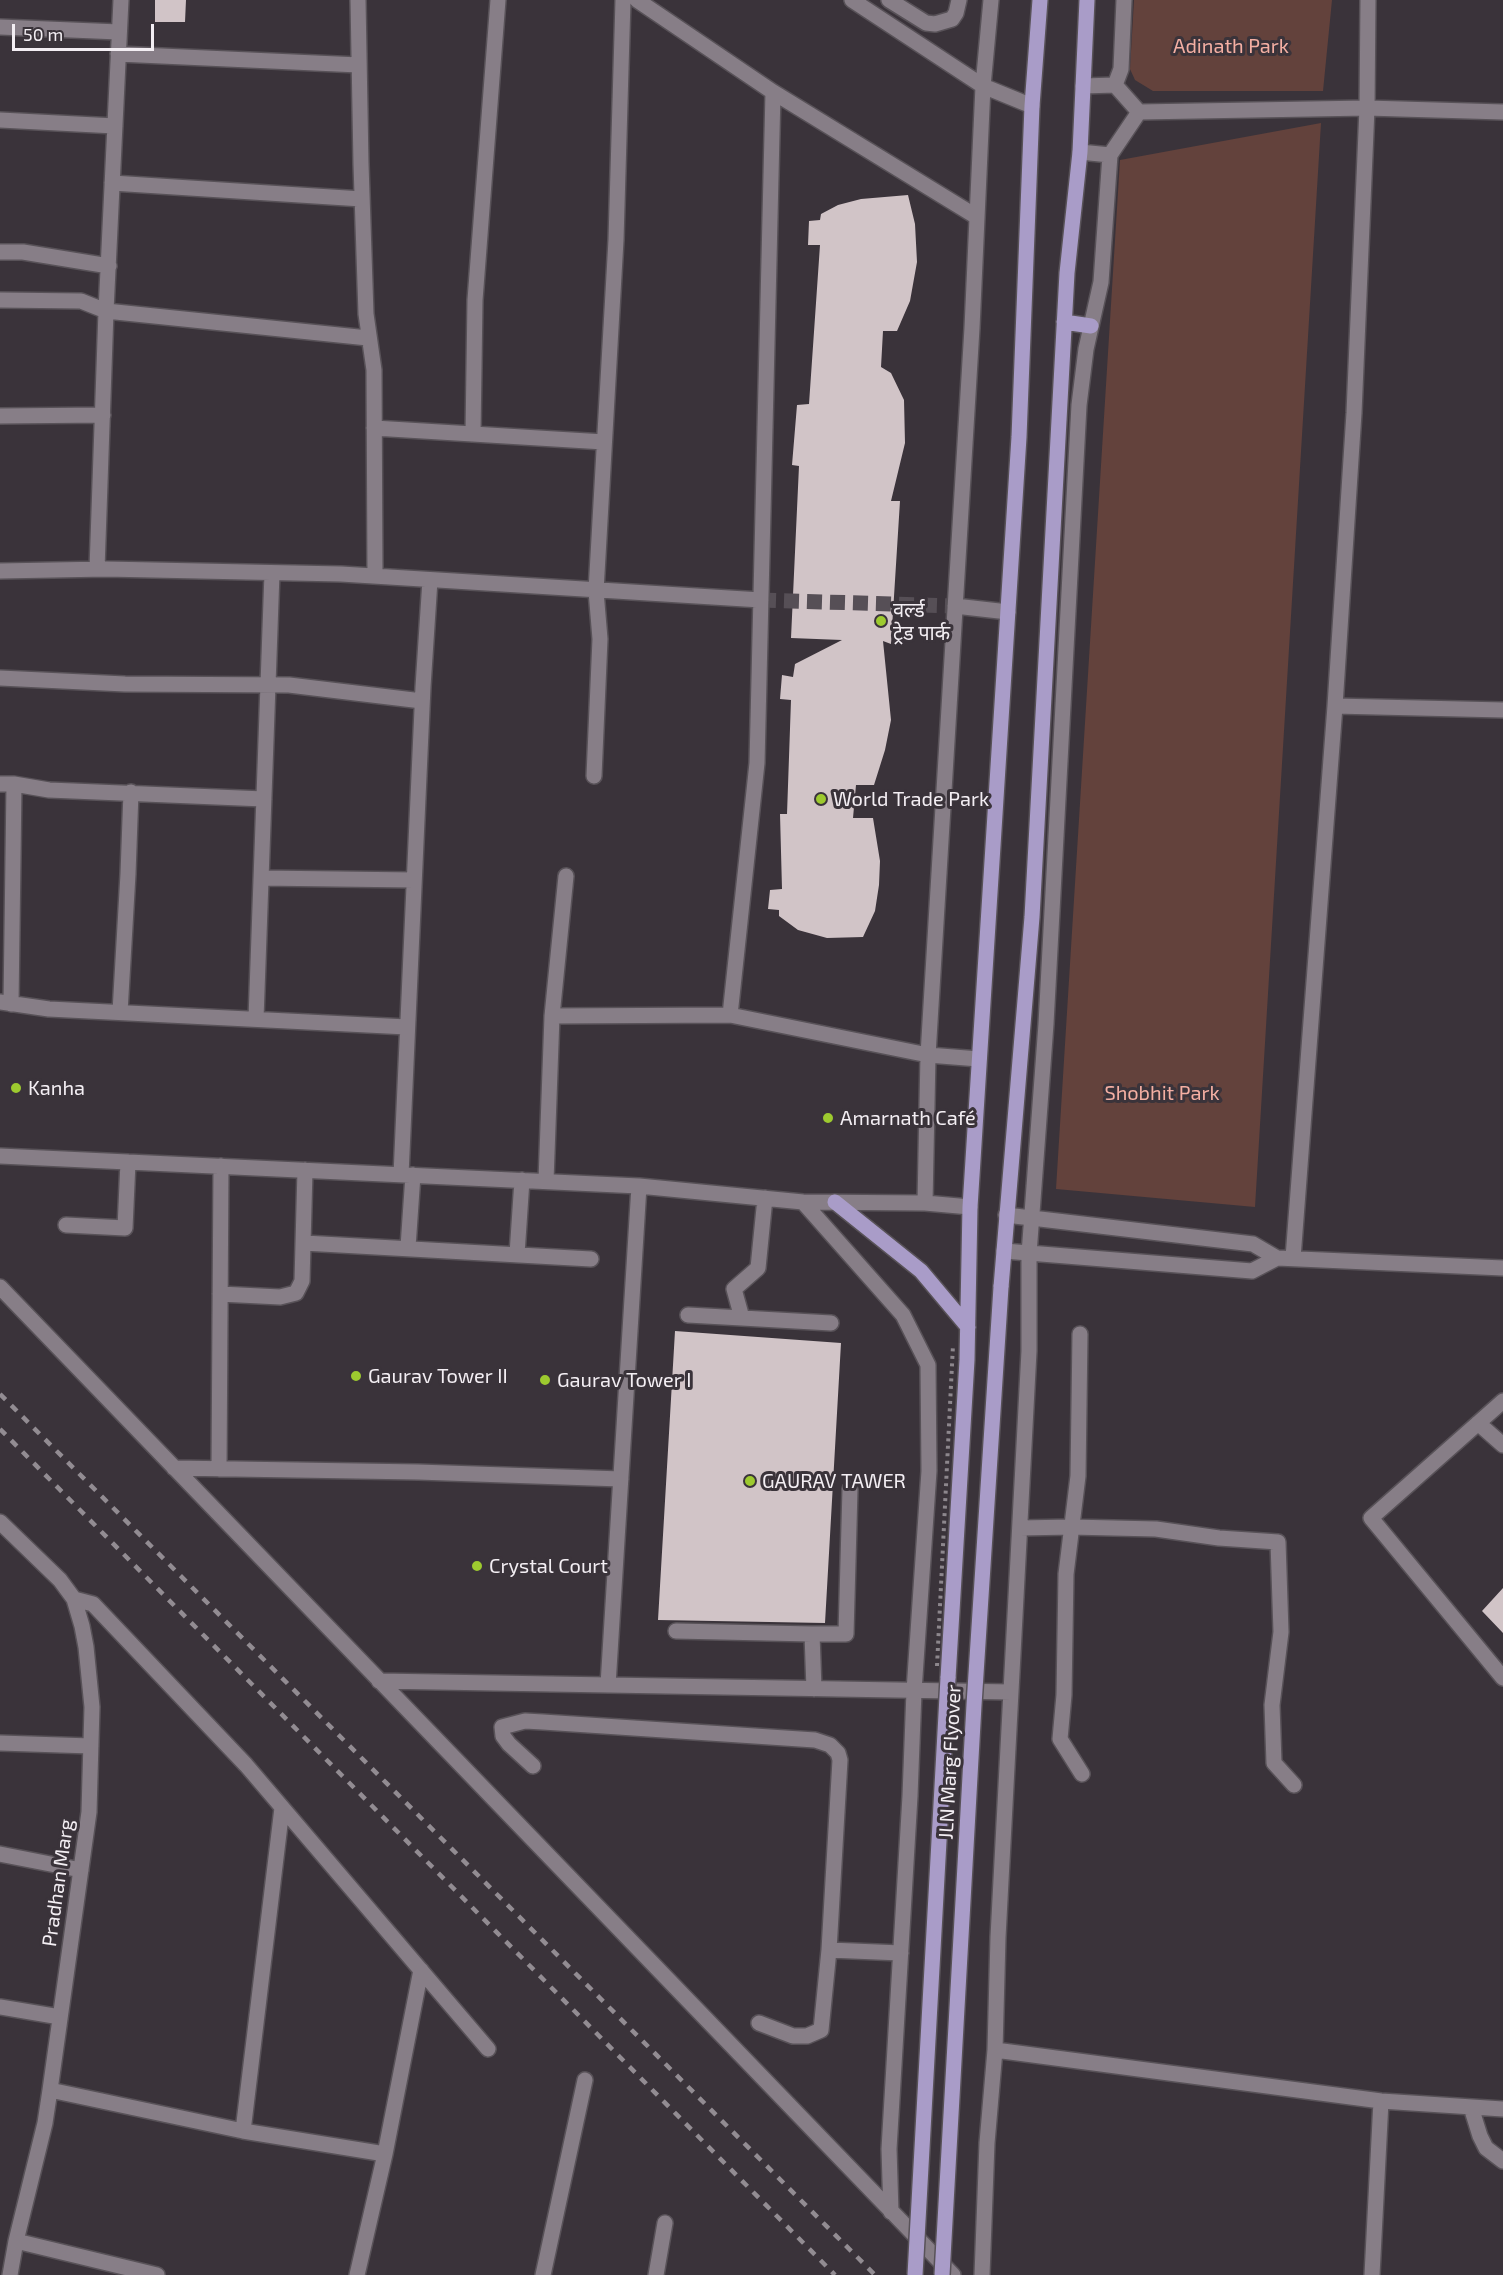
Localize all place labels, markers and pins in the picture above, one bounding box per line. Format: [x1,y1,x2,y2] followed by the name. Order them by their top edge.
[893,598,950,645] place label: वर्ल्ड ट्रेड पार्क
[874,614,888,628] marker: वर्ल्ड ट्रेड पार्क
[833,787,989,811] place label: World Trade Park
[814,792,828,806] marker: World Trade Park
[28,1076,85,1100] place label: Kanha
[9,1081,23,1095] marker: Kanha
[840,1106,976,1130] place label: Amarnath Café
[821,1111,835,1125] marker: Amarnath Café
[368,1364,508,1388] place label: Gaurav Tower II
[557,1368,692,1392] place label: Gaurav Tower I
[349,1369,363,1383] marker: Gaurav Tower II
[538,1373,552,1387] marker: Gaurav Tower I
[762,1469,906,1493] place label: GAURAV TAWER
[743,1474,757,1488] marker: GAURAV TAWER
[489,1554,608,1578] place label: Crystal Court
[470,1559,484,1573] marker: Crystal Court

